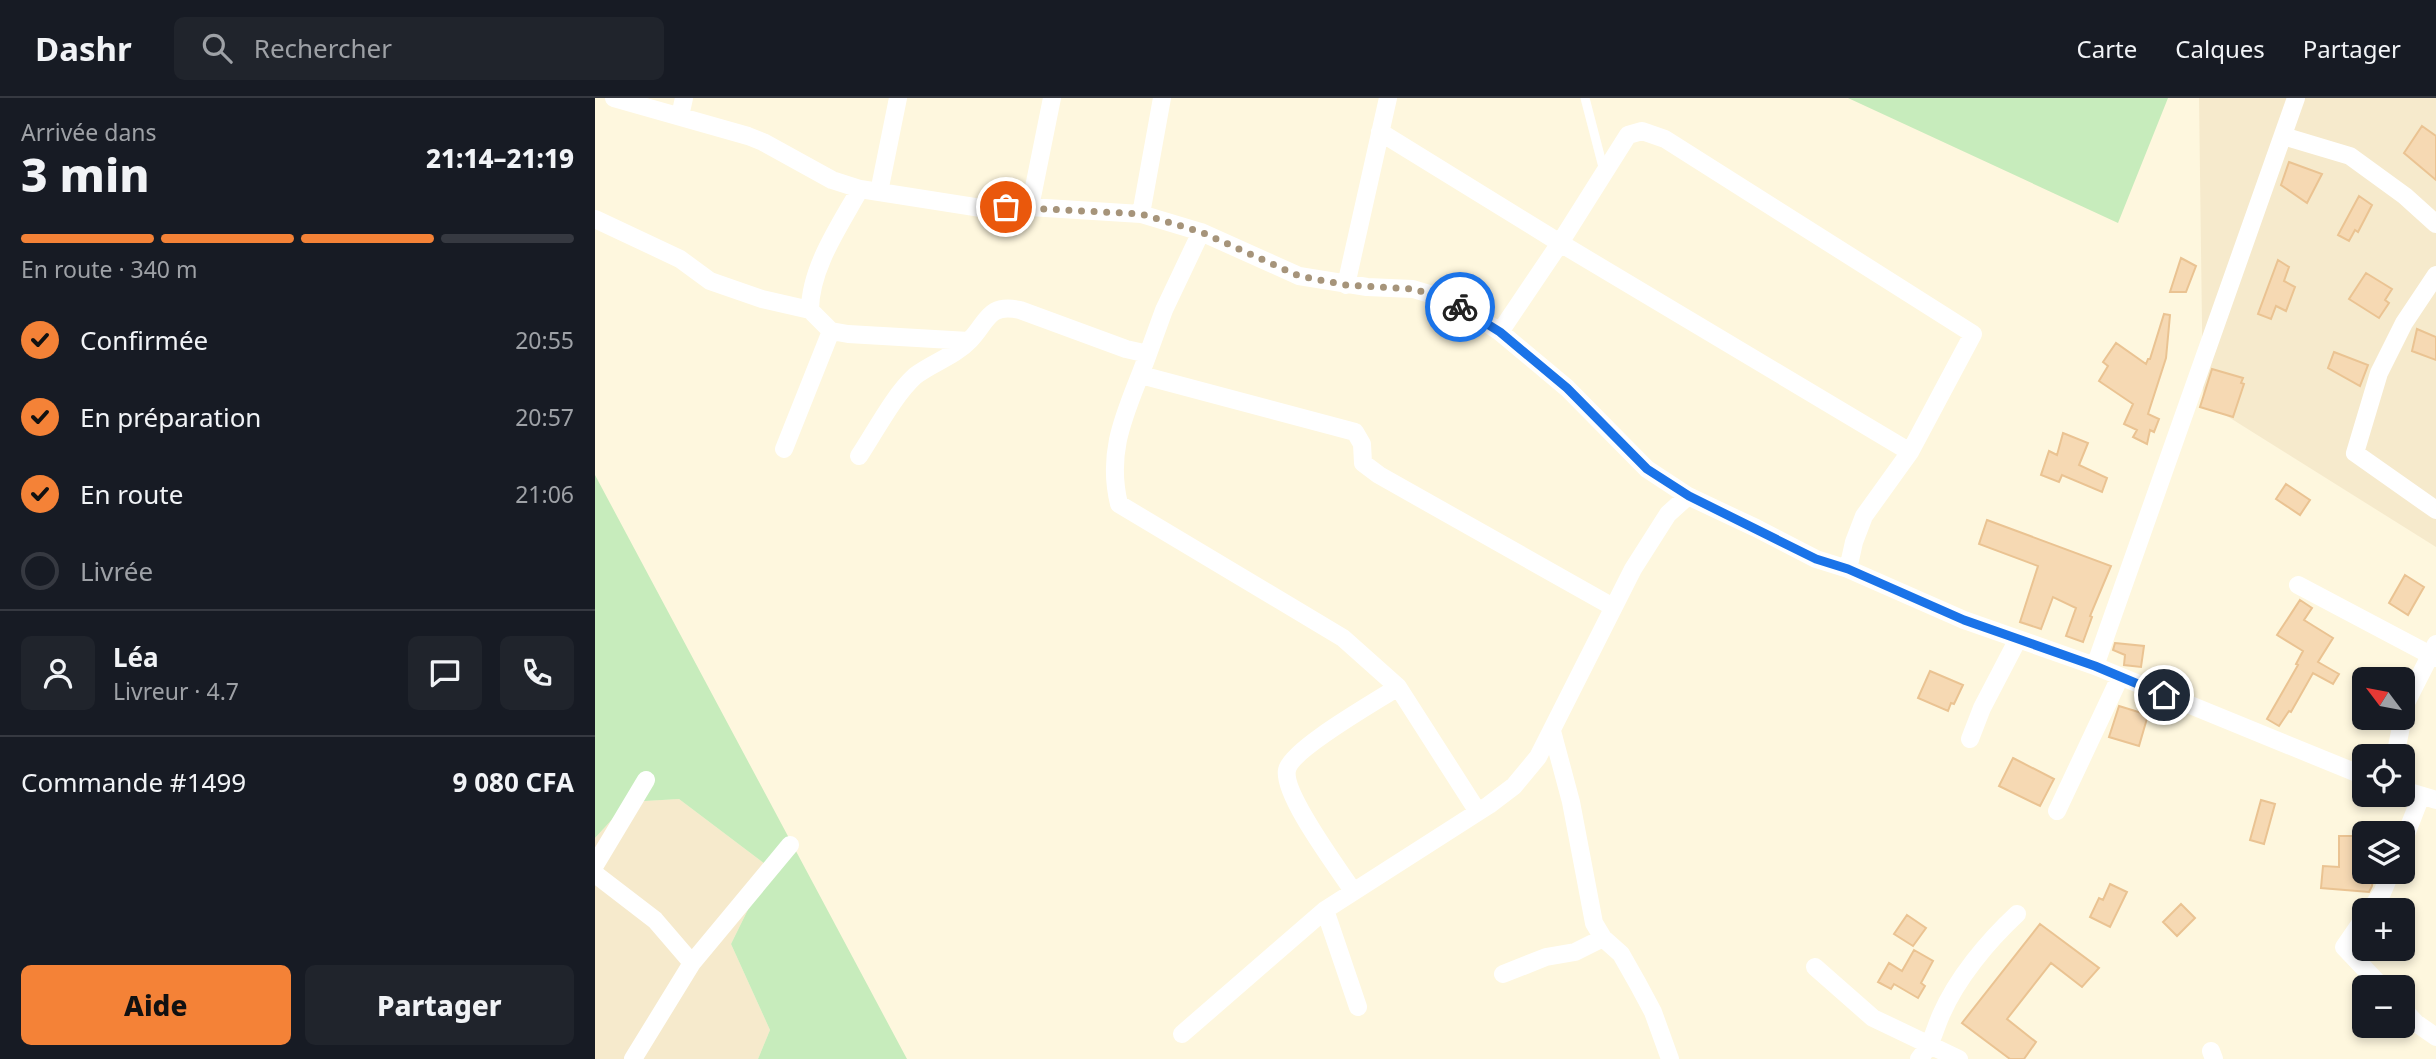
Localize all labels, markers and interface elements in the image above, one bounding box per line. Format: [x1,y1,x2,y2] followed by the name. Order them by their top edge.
[174,17,664,80] search box
[35,26,132,71] text: Dashr
[198,29,236,67] icon: search
[254,30,392,66] text: Rechercher
[2077,32,2137,65] text: Carte
[2175,32,2265,65] text: Calques
[2303,32,2401,65] text: Partager
[21,116,157,148] text: Arrivée dans
[426,140,574,176] text: 21:14–21:19
[21,143,150,205] text: 3 min
[976,177,1036,237] pin
[987,188,1025,226] icon: bag
[21,253,198,285] text: En route · 340 m
[1425,272,1495,342] courier
[1441,288,1479,326] icon: bike
[21,321,59,359] icon: check
[80,322,208,358] text: Confirmée
[515,324,574,356] text: 20:55
[21,398,59,436] icon: check
[80,399,261,435] text: En préparation
[515,401,574,433] text: 20:57
[21,475,59,513] icon: check
[80,476,183,512] text: En route
[515,478,574,510] text: 21:06
[80,553,153,589] text: Livrée
[21,636,95,710] button: person
[408,636,482,710] button: chat
[500,636,574,710] button: phone
[113,639,159,675] text: Léa
[2134,665,2194,725] pin
[2352,667,2415,730] north arrow
[2352,667,2415,1038] map controls
[113,675,239,707] text: Livreur · 4.7
[2145,676,2183,714] icon: home
[2352,744,2415,807] button: locate
[21,764,246,800] text: Commande #1499
[453,764,574,800] text: 9 080 CFA
[2352,821,2415,884] button: layers
[2352,898,2415,961] button: +
[21,965,291,1045] button: Aide
[305,965,574,1045] button: Partager
[2352,975,2415,1038] button: −

